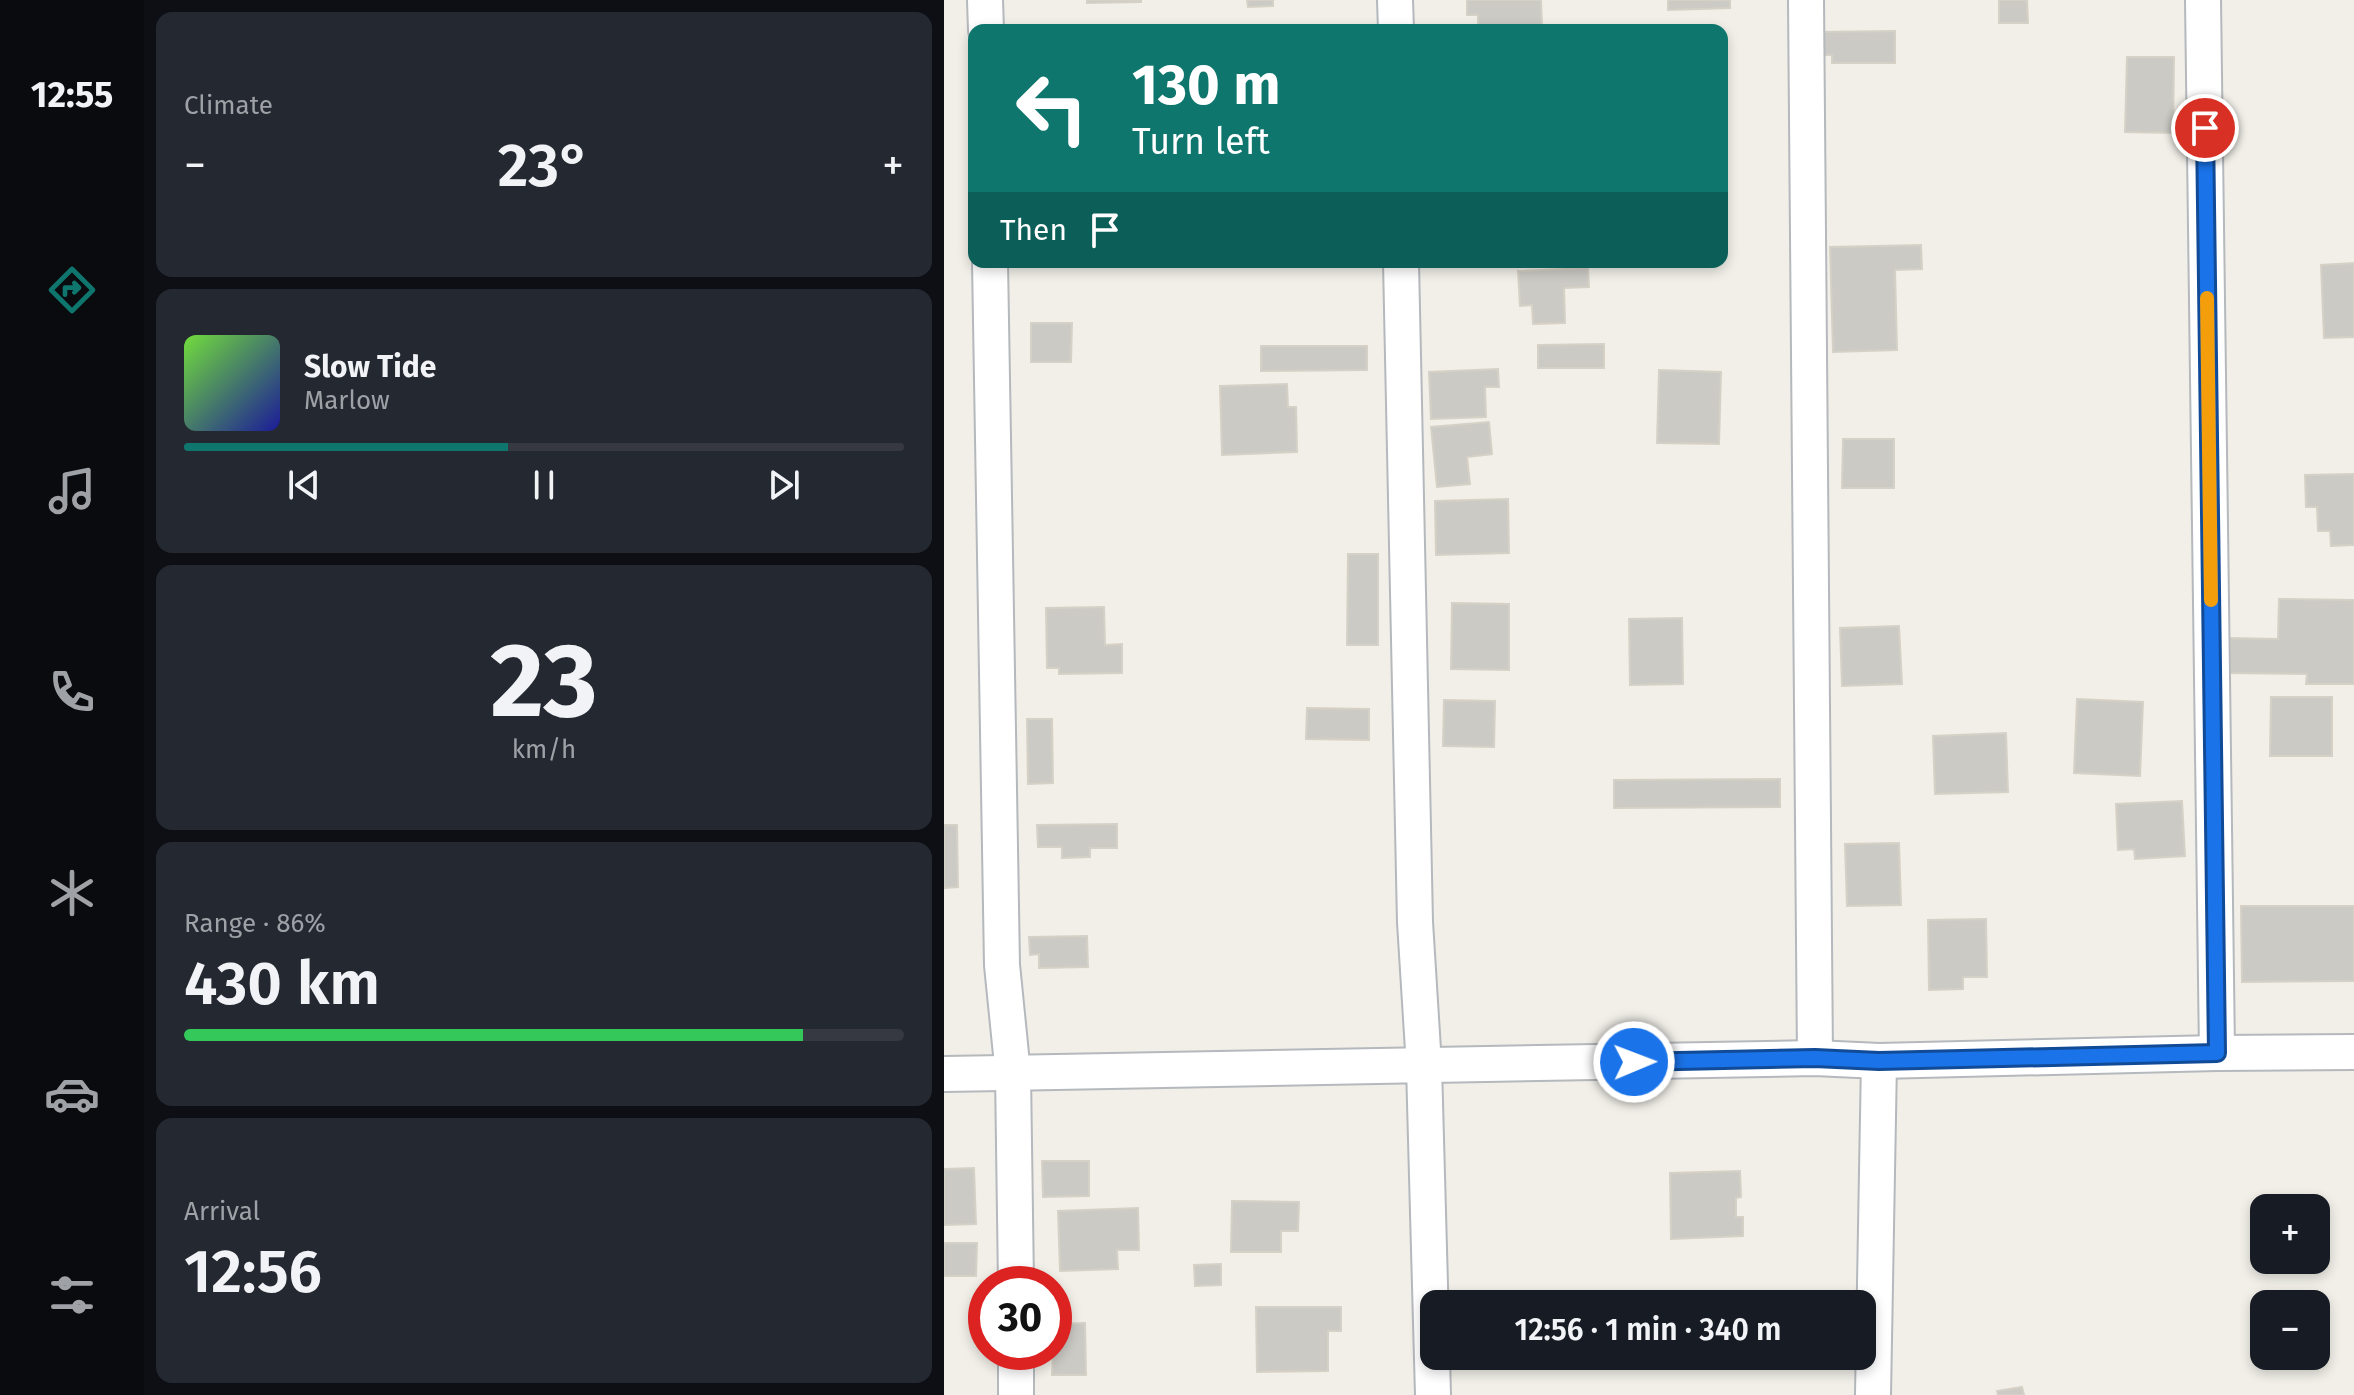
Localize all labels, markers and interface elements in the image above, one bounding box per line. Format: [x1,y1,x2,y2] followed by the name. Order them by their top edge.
[1132,52,1280,119] text: 130 m
[1000,56,1104,160] icon: left
[31,73,113,117] text: 12:55
[184,90,273,121] text: Climate
[2171,94,2239,162] pin
[2183,106,2227,150] icon: arrive
[1132,120,1270,164] text: Turn left
[498,130,590,202] text: 23°
[184,139,206,192] text: −
[882,139,904,192] text: +
[1083,208,1127,252] icon: arrive
[1000,212,1067,248] text: Then
[44,262,100,318] icon: directions
[304,349,436,385] text: Slow Tide
[304,385,390,416] text: Marlow
[44,463,100,519] icon: music
[282,463,326,507] icon: previous
[522,463,566,507] icon: pause
[762,463,806,507] icon: next
[490,619,598,744] text: 23
[44,664,100,720] icon: phone
[512,734,576,765] text: km/h
[44,865,100,921] icon: climate
[184,908,326,939] text: Range · 86%
[184,948,380,1020] text: 430 km
[1592,1020,1676,1104] position arrow
[44,1066,100,1122] icon: car
[2250,1194,2330,1370] map controls
[2250,1194,2330,1274] button: +
[184,1196,260,1227] text: Arrival
[184,1236,322,1308] text: 12:56
[968,1266,1072,1370] speed limit sign: 30
[44,1267,100,1323] icon: filters
[2250,1290,2330,1370] button: −
[1514,1312,1782,1348] text: 12:56 · 1 min · 340 m

